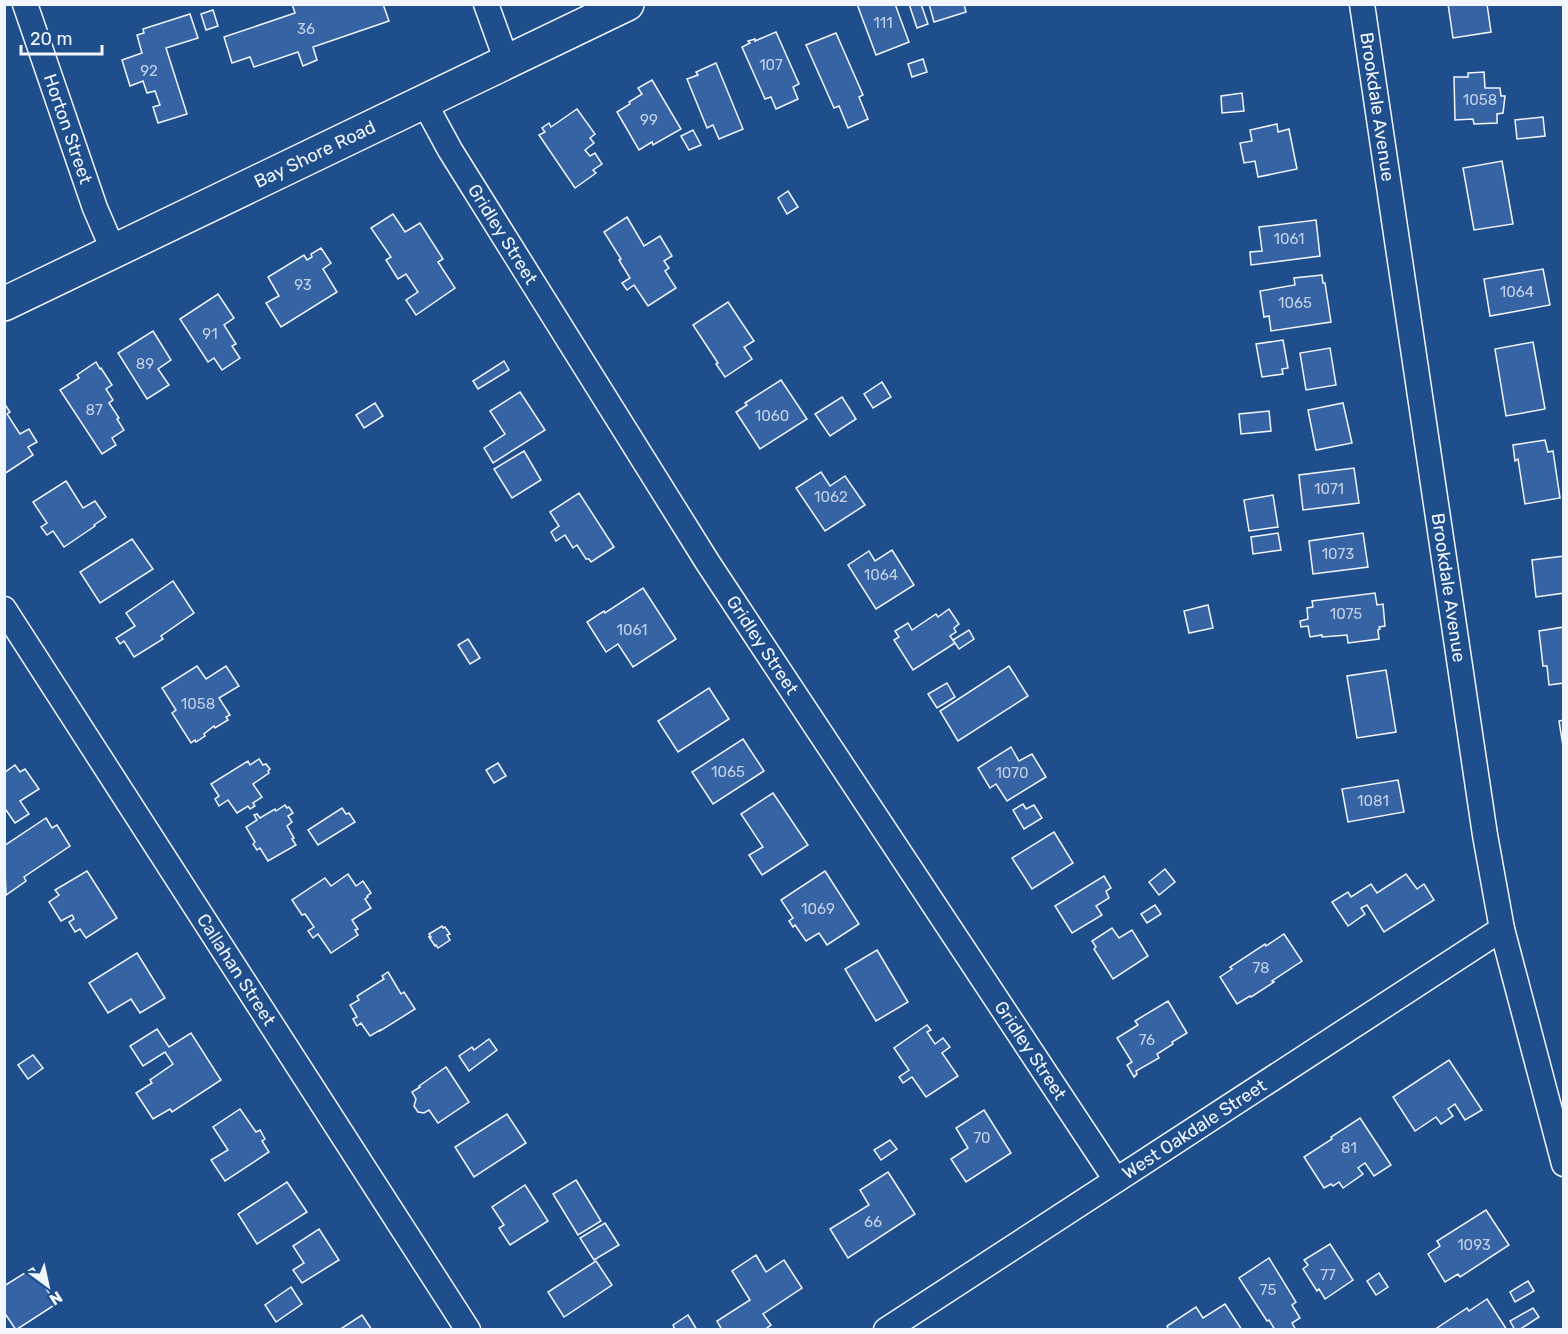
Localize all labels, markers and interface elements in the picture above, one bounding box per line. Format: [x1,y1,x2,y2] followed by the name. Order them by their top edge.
[873,14,893,32] house number: 111
[21,18,102,56] scale bar
[297,20,315,38] house number: 36
[30,28,72,50] text: 20 m
[1355,31,1399,183] street label: Brookdale Avenue
[759,56,783,74] house number: 107
[140,62,158,80] house number: 92
[39,71,97,187] street label: Horton Street
[1463,91,1497,109] house number: 1058
[640,111,658,129] house number: 99
[251,116,379,193] street label: Bay Shore Road
[463,180,542,289] street label: Gridley Street
[1273,230,1305,248] house number: 1061
[294,276,312,294] house number: 93
[1500,283,1534,301] house number: 1064
[1278,294,1312,312] house number: 1065
[202,325,218,343] house number: 91
[136,355,154,373] house number: 89
[85,401,103,419] house number: 87
[755,407,789,425] house number: 1060
[1314,480,1344,498] house number: 1071
[814,488,848,506] house number: 1062
[1426,512,1470,664] street label: Brookdale Avenue
[1322,545,1354,563] house number: 1073
[864,566,898,584] house number: 1064
[722,591,803,699] street label: Gridley Street
[1330,605,1362,623] house number: 1075
[616,621,648,639] house number: 1061
[181,695,215,713] house number: 1058
[711,763,745,781] house number: 1065
[995,764,1029,782] house number: 1070
[1357,792,1389,810] house number: 1081
[801,900,835,918] house number: 1069
[192,910,280,1030] street label: Callahan Street
[1252,959,1270,977] house number: 78
[990,997,1071,1104] street label: Gridley Street
[1139,1031,1155,1049] house number: 76
[1118,1074,1271,1184] street label: West Oakdale Street
[973,1129,991,1147] house number: 70
[1341,1139,1357,1157] house number: 81
[864,1213,882,1231] house number: 66
[1457,1236,1491,1254] house number: 1093
[18,1256,78,1316] north arrow
[1320,1266,1336,1284] house number: 77
[1260,1281,1276,1299] house number: 75
[46,1287,66,1309] text: N

